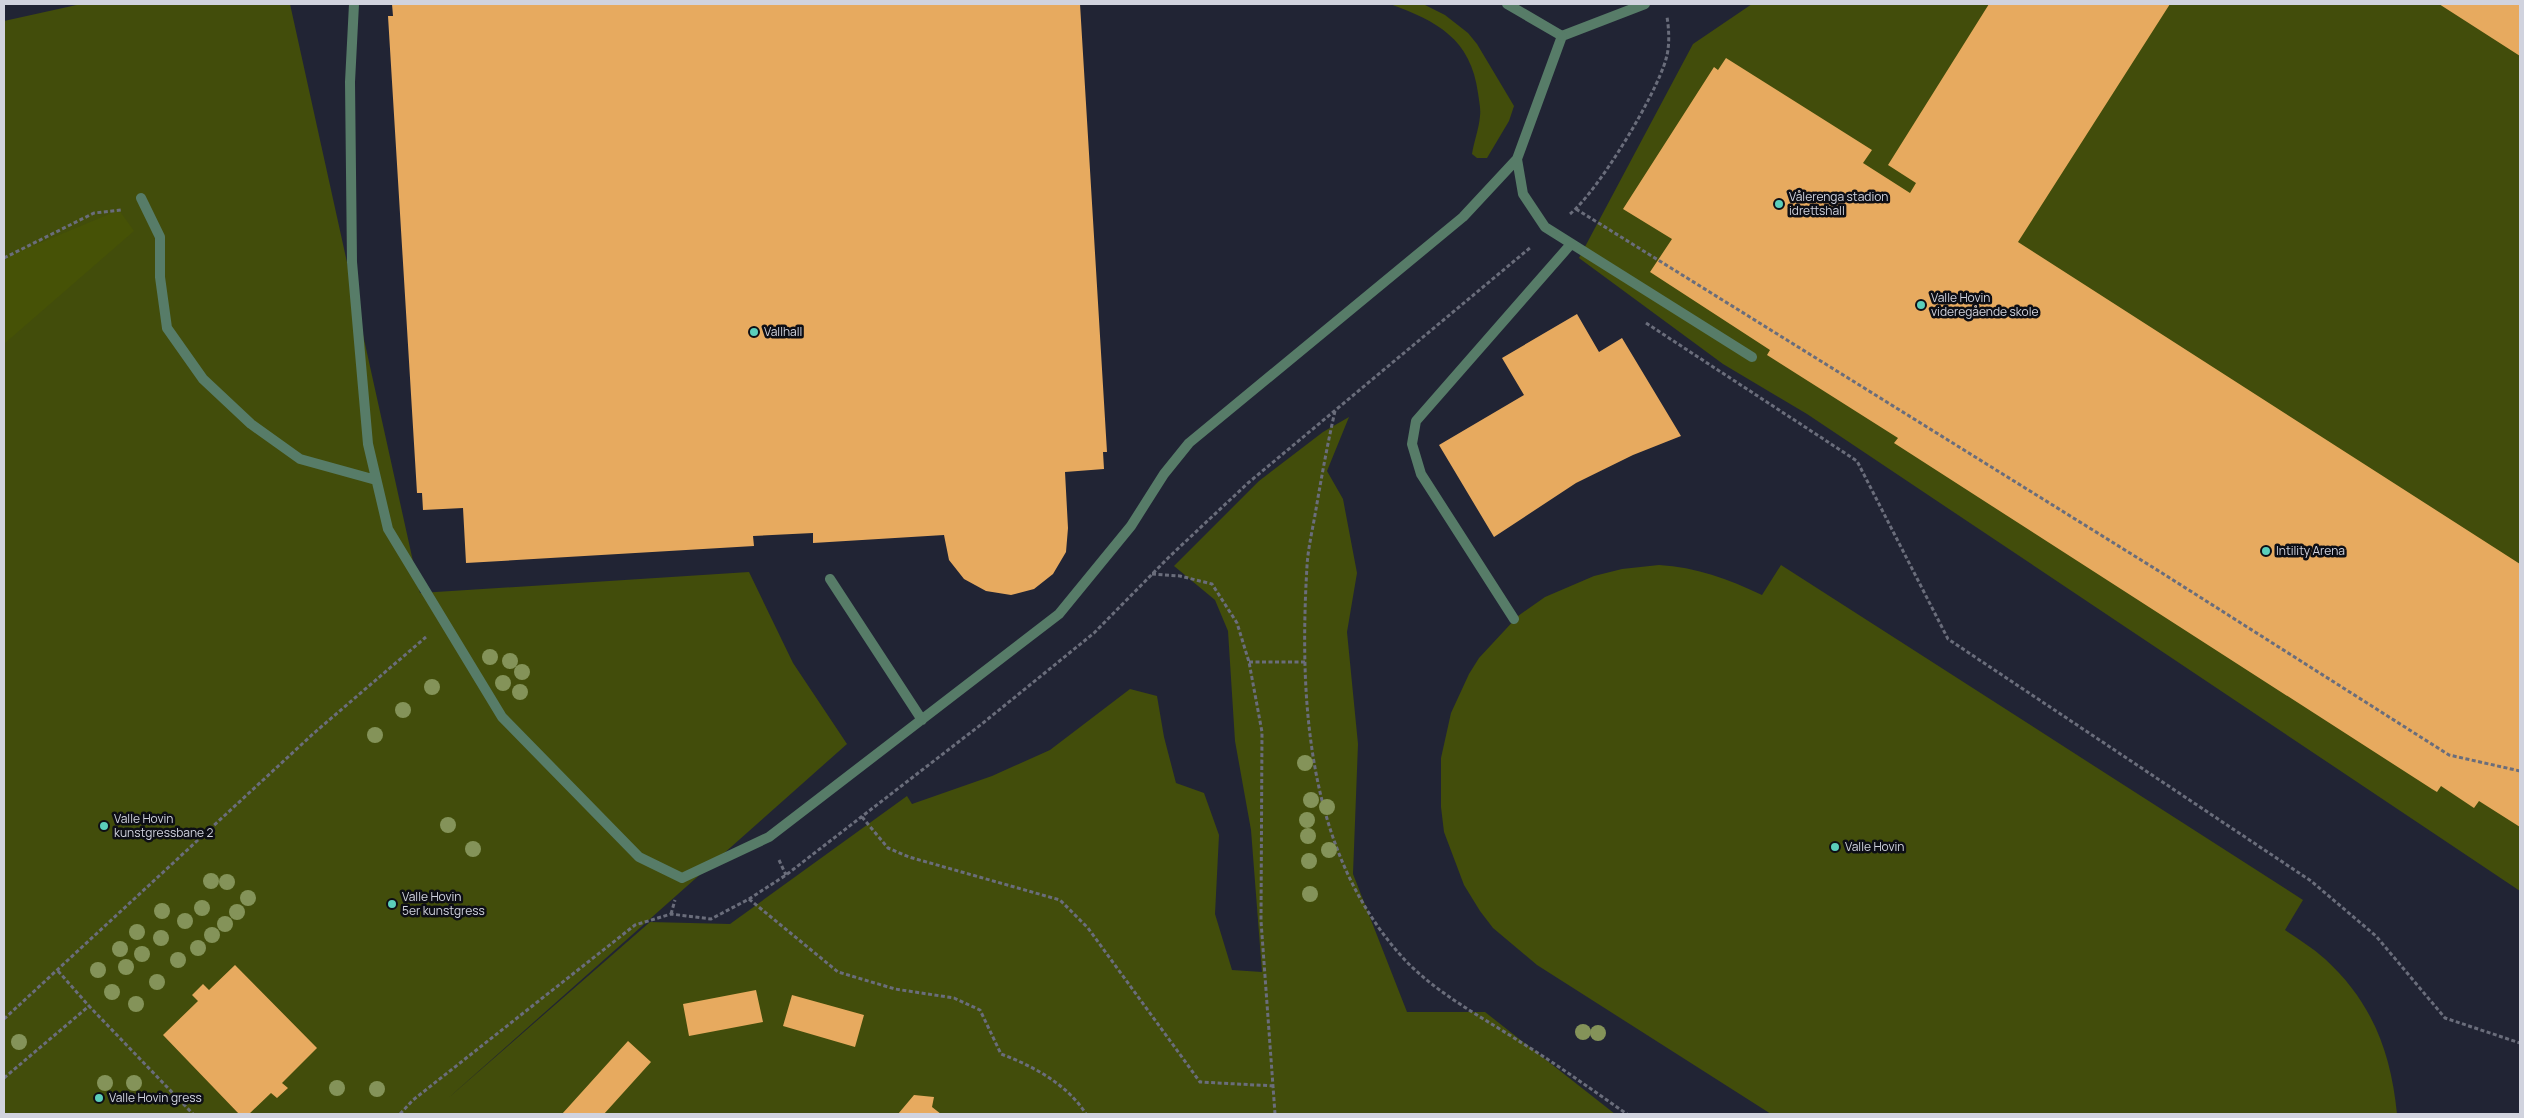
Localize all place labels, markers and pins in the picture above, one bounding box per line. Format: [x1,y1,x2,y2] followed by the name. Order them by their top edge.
[1789,188,1888,219] place label: Vålerenga stadion idrettshall
[1773,198,1785,210] marker: Vålerenga stadion idrettshall
[1931,289,2039,320] place label: Valle Hovin videregående skole
[1915,299,1927,311] marker: Valle Hovin videregående skole
[764,323,802,340] place label: Vallhall
[748,326,760,338] marker: Vallhall
[2276,542,2345,559] place label: Intility Arena
[2260,545,2272,557] marker: Intility Arena
[114,810,214,841] place label: Valle Hovin kunstgressbane 2
[98,820,110,832] marker: Valle Hovin kunstgressbane 2
[1845,838,1905,855] place label: Valle Hovin
[1829,841,1841,853] marker: Valle Hovin
[402,888,485,919] place label: Valle Hovin 5er kunstgress
[386,898,398,910] marker: Valle Hovin 5er kunstgress
[109,1089,202,1106] place label: Valle Hovin gress
[93,1092,105,1104] marker: Valle Hovin gress

